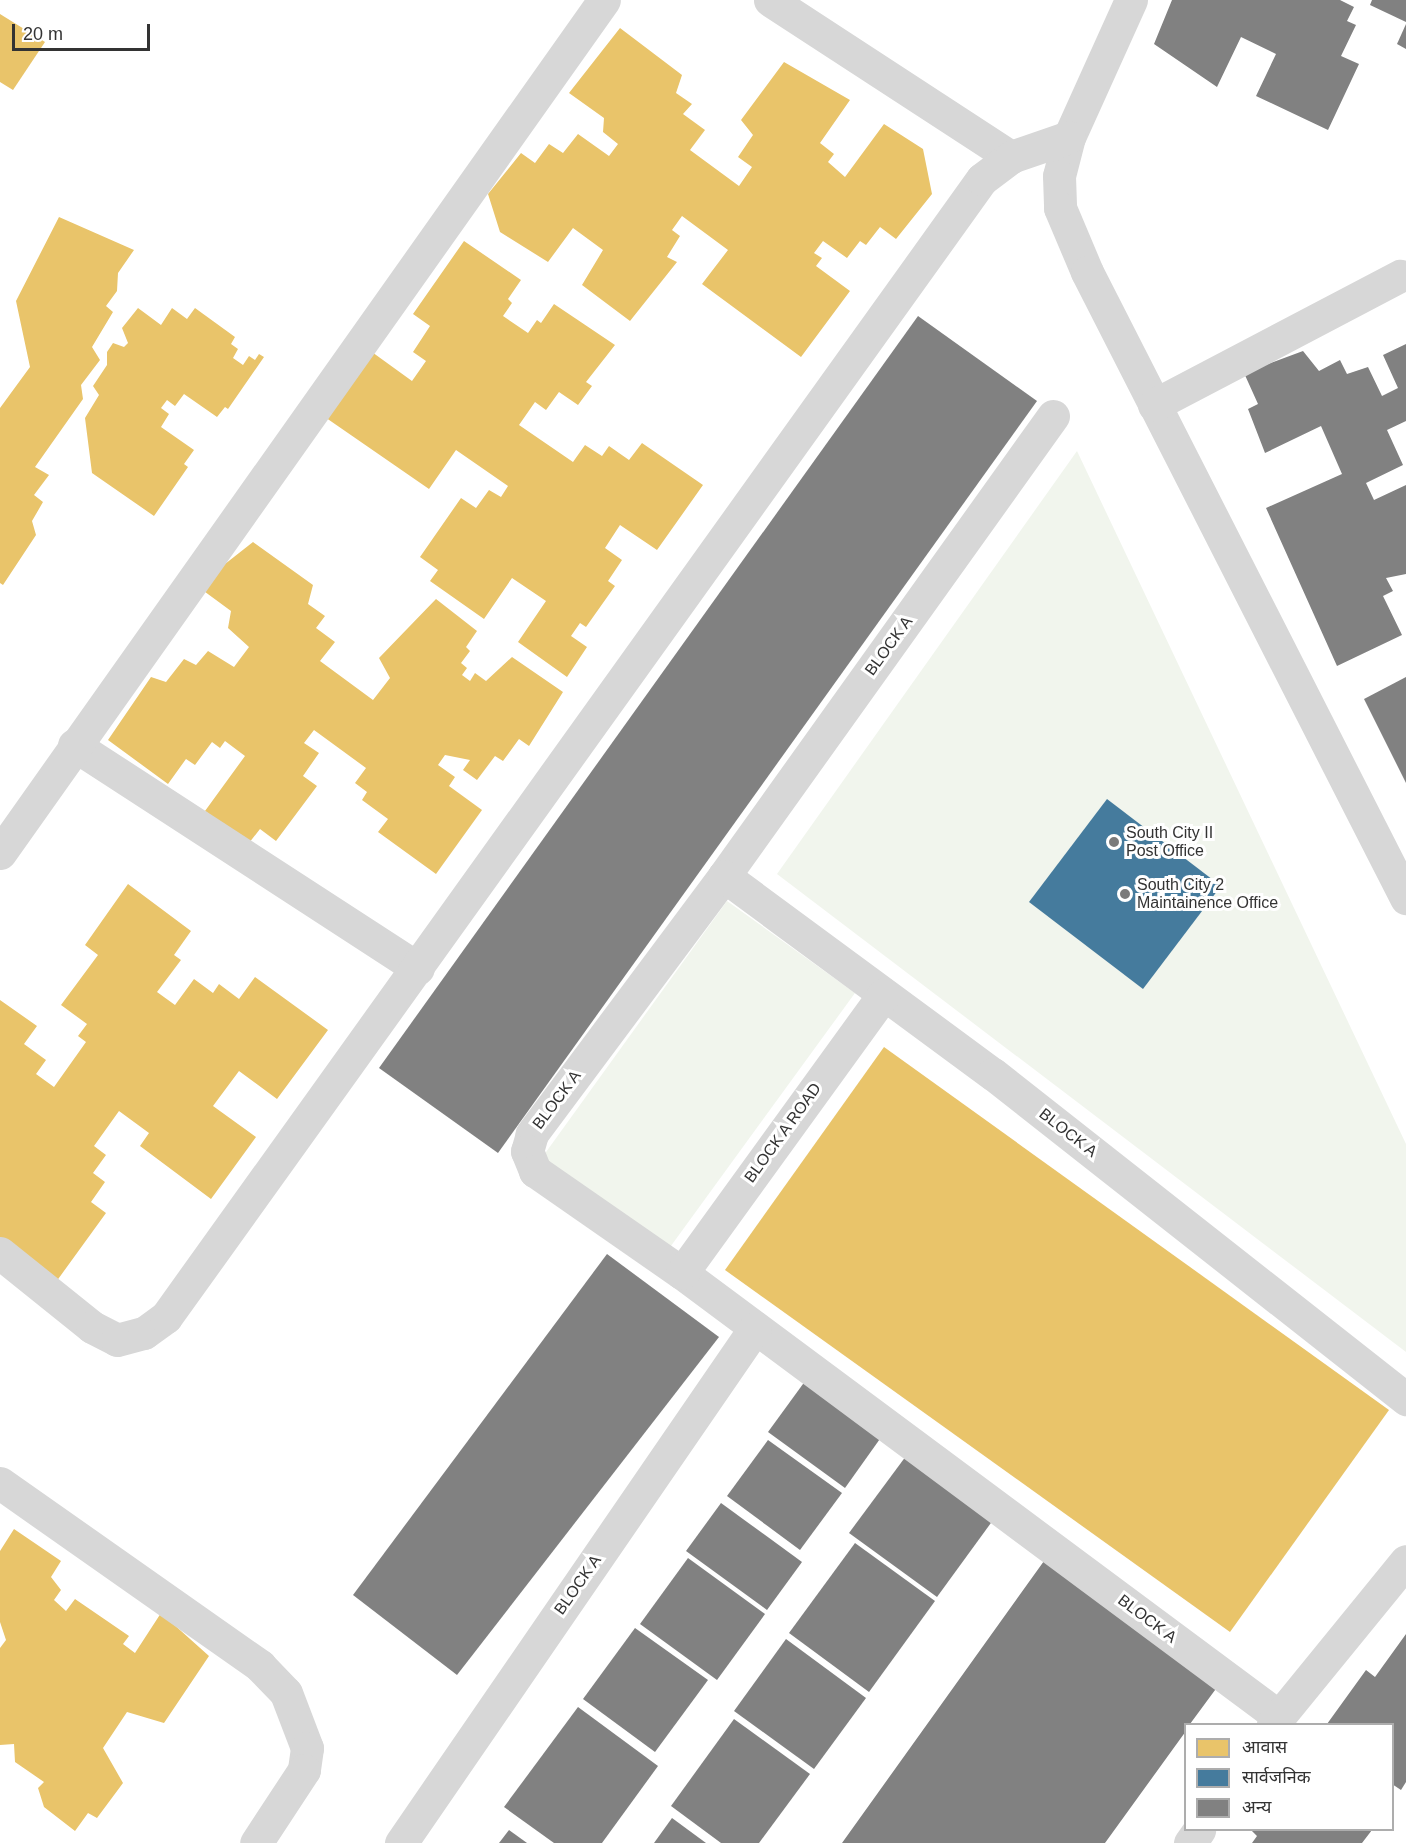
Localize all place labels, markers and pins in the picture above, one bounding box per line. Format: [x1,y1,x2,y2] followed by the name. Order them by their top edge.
[1126,823,1213,861] place label: South City II Post Office
[1107,835,1121,849] marker: South City II Post Office
[1137,875,1278,913] place label: South City 2 Maintainence Office
[1118,887,1132,901] marker: South City 2 Maintainence Office

